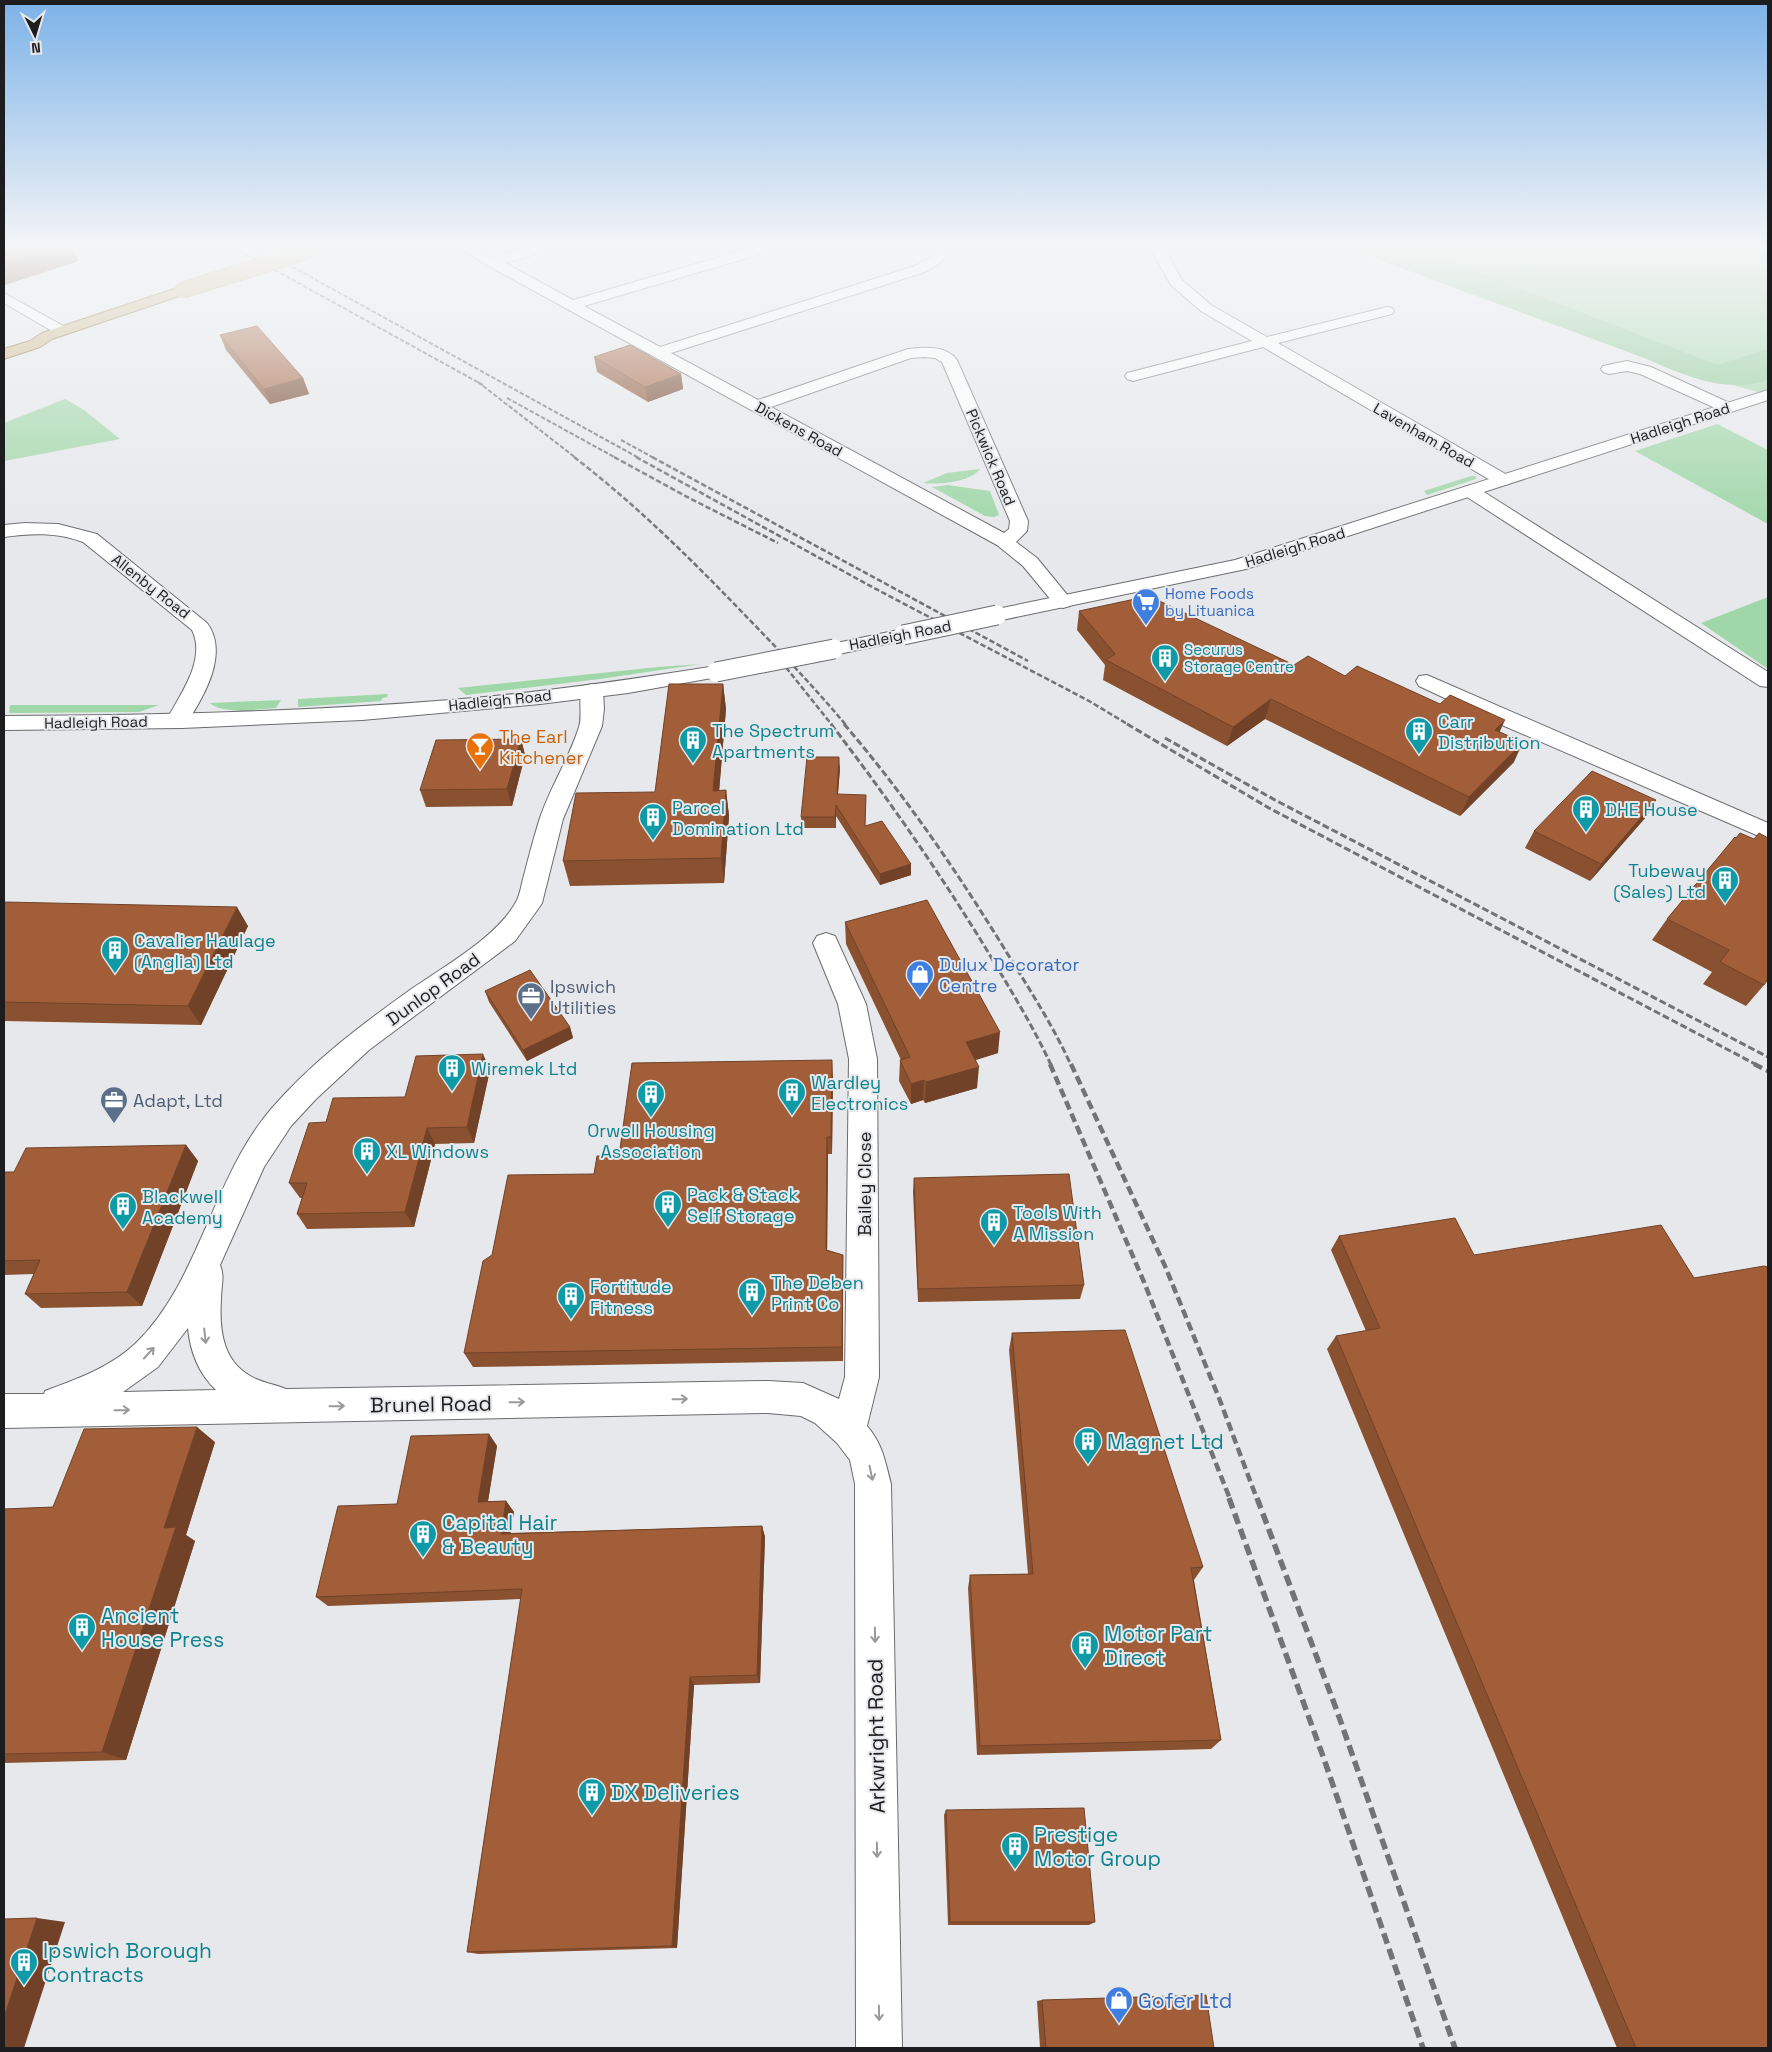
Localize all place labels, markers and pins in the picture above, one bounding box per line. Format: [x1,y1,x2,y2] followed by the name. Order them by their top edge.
[1165,584,1255,620] place label: Home Foods by Lituanica
[1131,587,1161,626] supermarket icon: Home Foods by Lituanica
[1184,640,1294,676] place label: Securus Storage Centre
[1150,643,1180,682] building icon: Securus Storage Centre
[1438,710,1541,754] place label: Carr Distribution
[1404,716,1434,755] building icon: Carr Distribution
[712,719,834,763] place label: The Spectrum Apartments
[499,725,583,769] place label: The Earl Kitchener
[678,725,708,764] building icon: The Spectrum Apartments
[465,731,495,770] bar icon: The Earl Kitchener
[1571,794,1601,833] building icon: DHE House
[672,796,804,840] place label: Parcel Domination Ltd
[1605,798,1698,821] place label: DHE House
[638,802,668,841] building icon: Parcel Domination Ltd
[1613,859,1706,903] place label: Tubeway (Sales) Ltd
[1710,865,1740,904] building icon: Tubeway (Sales) Ltd
[134,929,276,973] place label: Cavalier Haulage (Anglia) Ltd
[100,935,130,974] building icon: Cavalier Haulage (Anglia) Ltd
[939,953,1079,997] place label: Dulux Decorator Centre
[905,959,935,998] shop icon: Dulux Decorator Centre
[550,975,616,1019] place label: Ipswich Utilities
[516,981,546,1020] office icon: Ipswich Utilities
[437,1053,467,1092] building icon: Wiremek Ltd
[471,1057,577,1080] place label: Wiremek Ltd
[811,1071,908,1115] place label: Wardley Electronics
[777,1077,807,1116] building icon: Wardley Electronics
[636,1079,666,1118] building icon: Orwell Housing Association
[99,1085,129,1124] office icon: Adapt, Ltd
[133,1089,223,1112] place label: Adapt, Ltd
[587,1119,715,1163] place label: Orwell Housing Association
[352,1136,382,1175] building icon: XL Windows
[386,1140,489,1163] place label: XL Windows
[687,1183,798,1227] place label: Pack & Stack Self Storage
[142,1185,223,1229] place label: Blackwell Academy
[653,1189,683,1228] building icon: Pack & Stack Self Storage
[108,1191,138,1230] building icon: Blackwell Academy
[1013,1201,1102,1245] place label: Tools With A Mission
[979,1207,1009,1246] building icon: Tools With A Mission
[771,1271,864,1315] place label: The Deben Print Co
[590,1275,672,1319] place label: Fortitude Fitness
[737,1277,767,1316] building icon: The Deben Print Co
[556,1281,586,1320] building icon: Fortitude Fitness
[1073,1426,1103,1465] building icon: Magnet Ltd
[1107,1428,1224,1455] place label: Magnet Ltd
[442,1509,557,1560] place label: Capital Hair & Beauty
[408,1519,438,1558] building icon: Capital Hair & Beauty
[101,1602,224,1653] place label: Ancient House Press
[67,1612,97,1651] building icon: Ancient House Press
[1104,1620,1212,1671] place label: Motor Part Direct
[1070,1630,1100,1669] building icon: Motor Part Direct
[577,1777,607,1816] building icon: DX Deliveries
[611,1779,740,1806] place label: DX Deliveries
[1034,1821,1161,1872] place label: Prestige Motor Group
[1000,1831,1030,1870] building icon: Prestige Motor Group
[43,1937,212,1988] place label: Ipswich Borough Contracts
[9,1947,39,1986] building icon: Ipswich Borough Contracts
[1104,1985,1134,2024] shop icon: Gofer Ltd
[1138,1987,1232,2014] place label: Gofer Ltd

